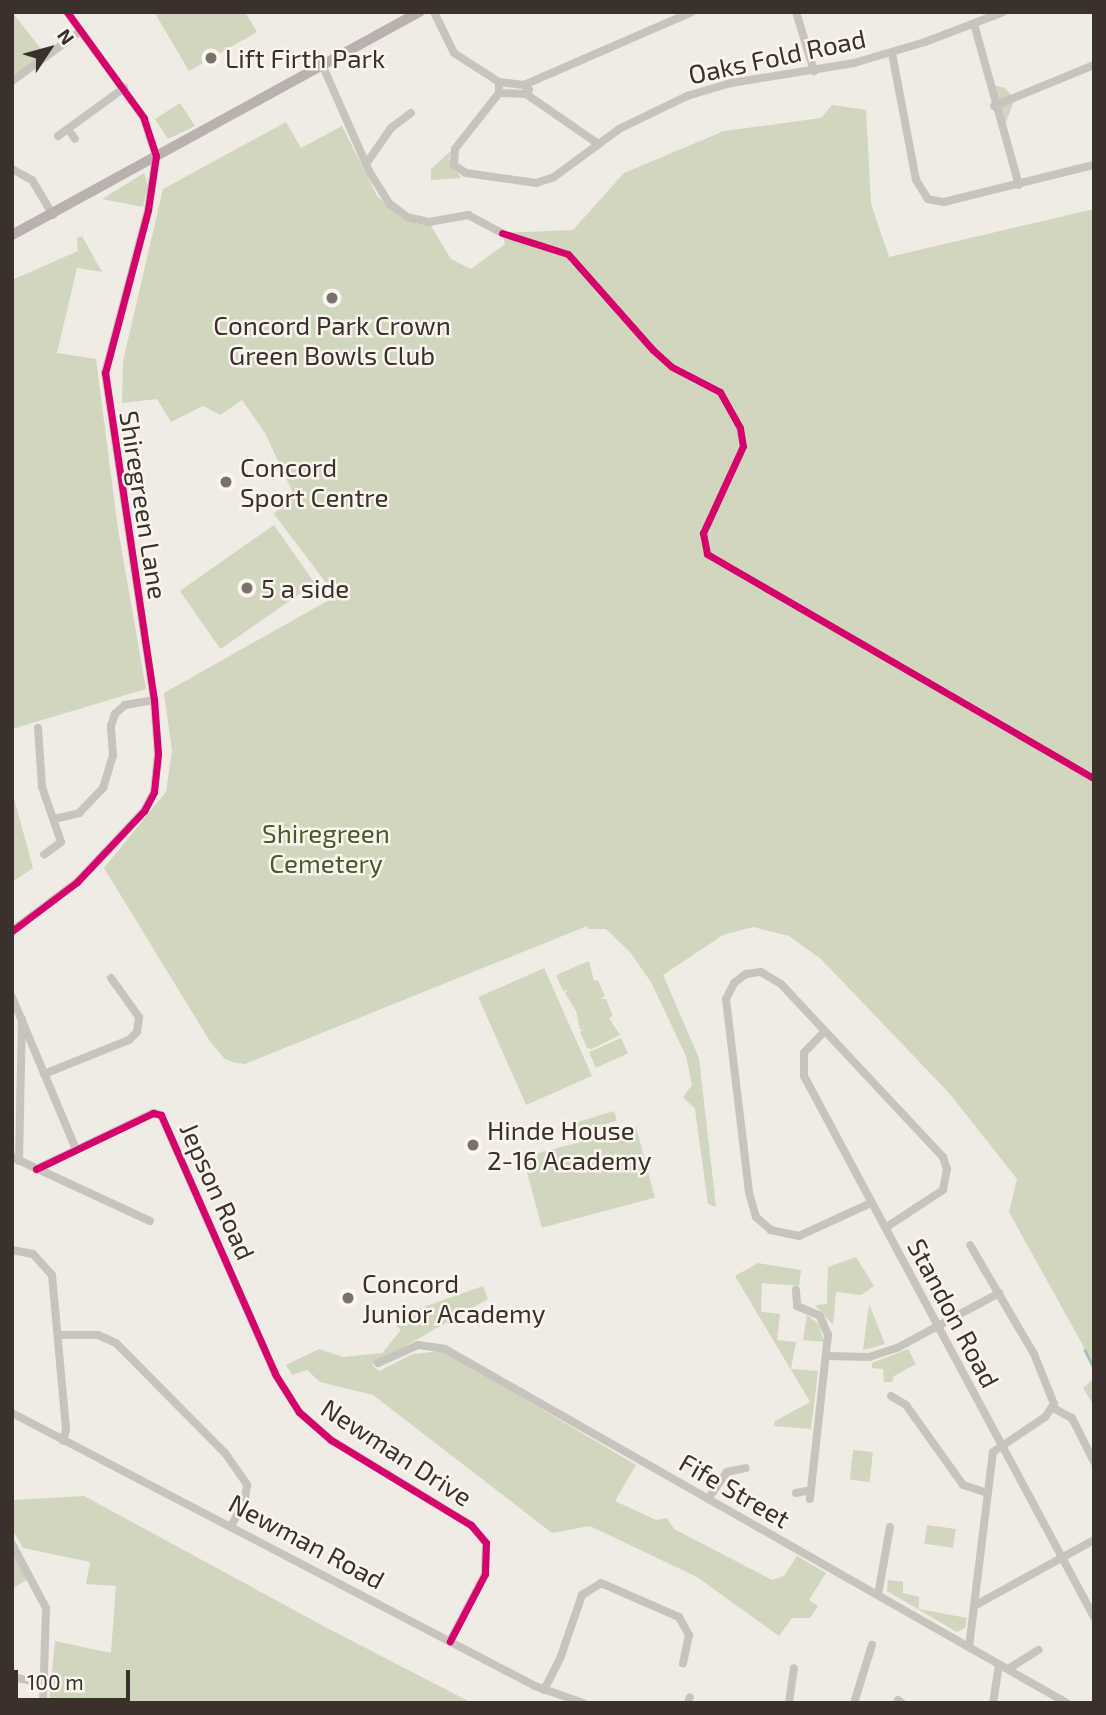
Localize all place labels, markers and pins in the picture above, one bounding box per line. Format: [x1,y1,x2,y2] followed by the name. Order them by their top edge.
[225,42,385,74] place label: Lift Firth Park
[203,50,219,66] marker: Lift Firth Park
[324,290,340,306] marker: Concord Park Crown Green Bowls Club
[213,309,451,370] place label: Concord Park Crown Green Bowls Club
[240,451,388,512] place label: Concord Sport Centre
[218,474,234,490] marker: Concord Sport Centre
[261,572,349,604] place label: 5 a side
[239,580,255,596] marker: 5 a side
[487,1114,652,1176] place label: Hinde House 2-16 Academy
[465,1137,481,1153] marker: Hinde House 2-16 Academy
[362,1267,547,1328] place label: Concord Junior Academy
[340,1290,356,1306] marker: Concord Junior Academy

